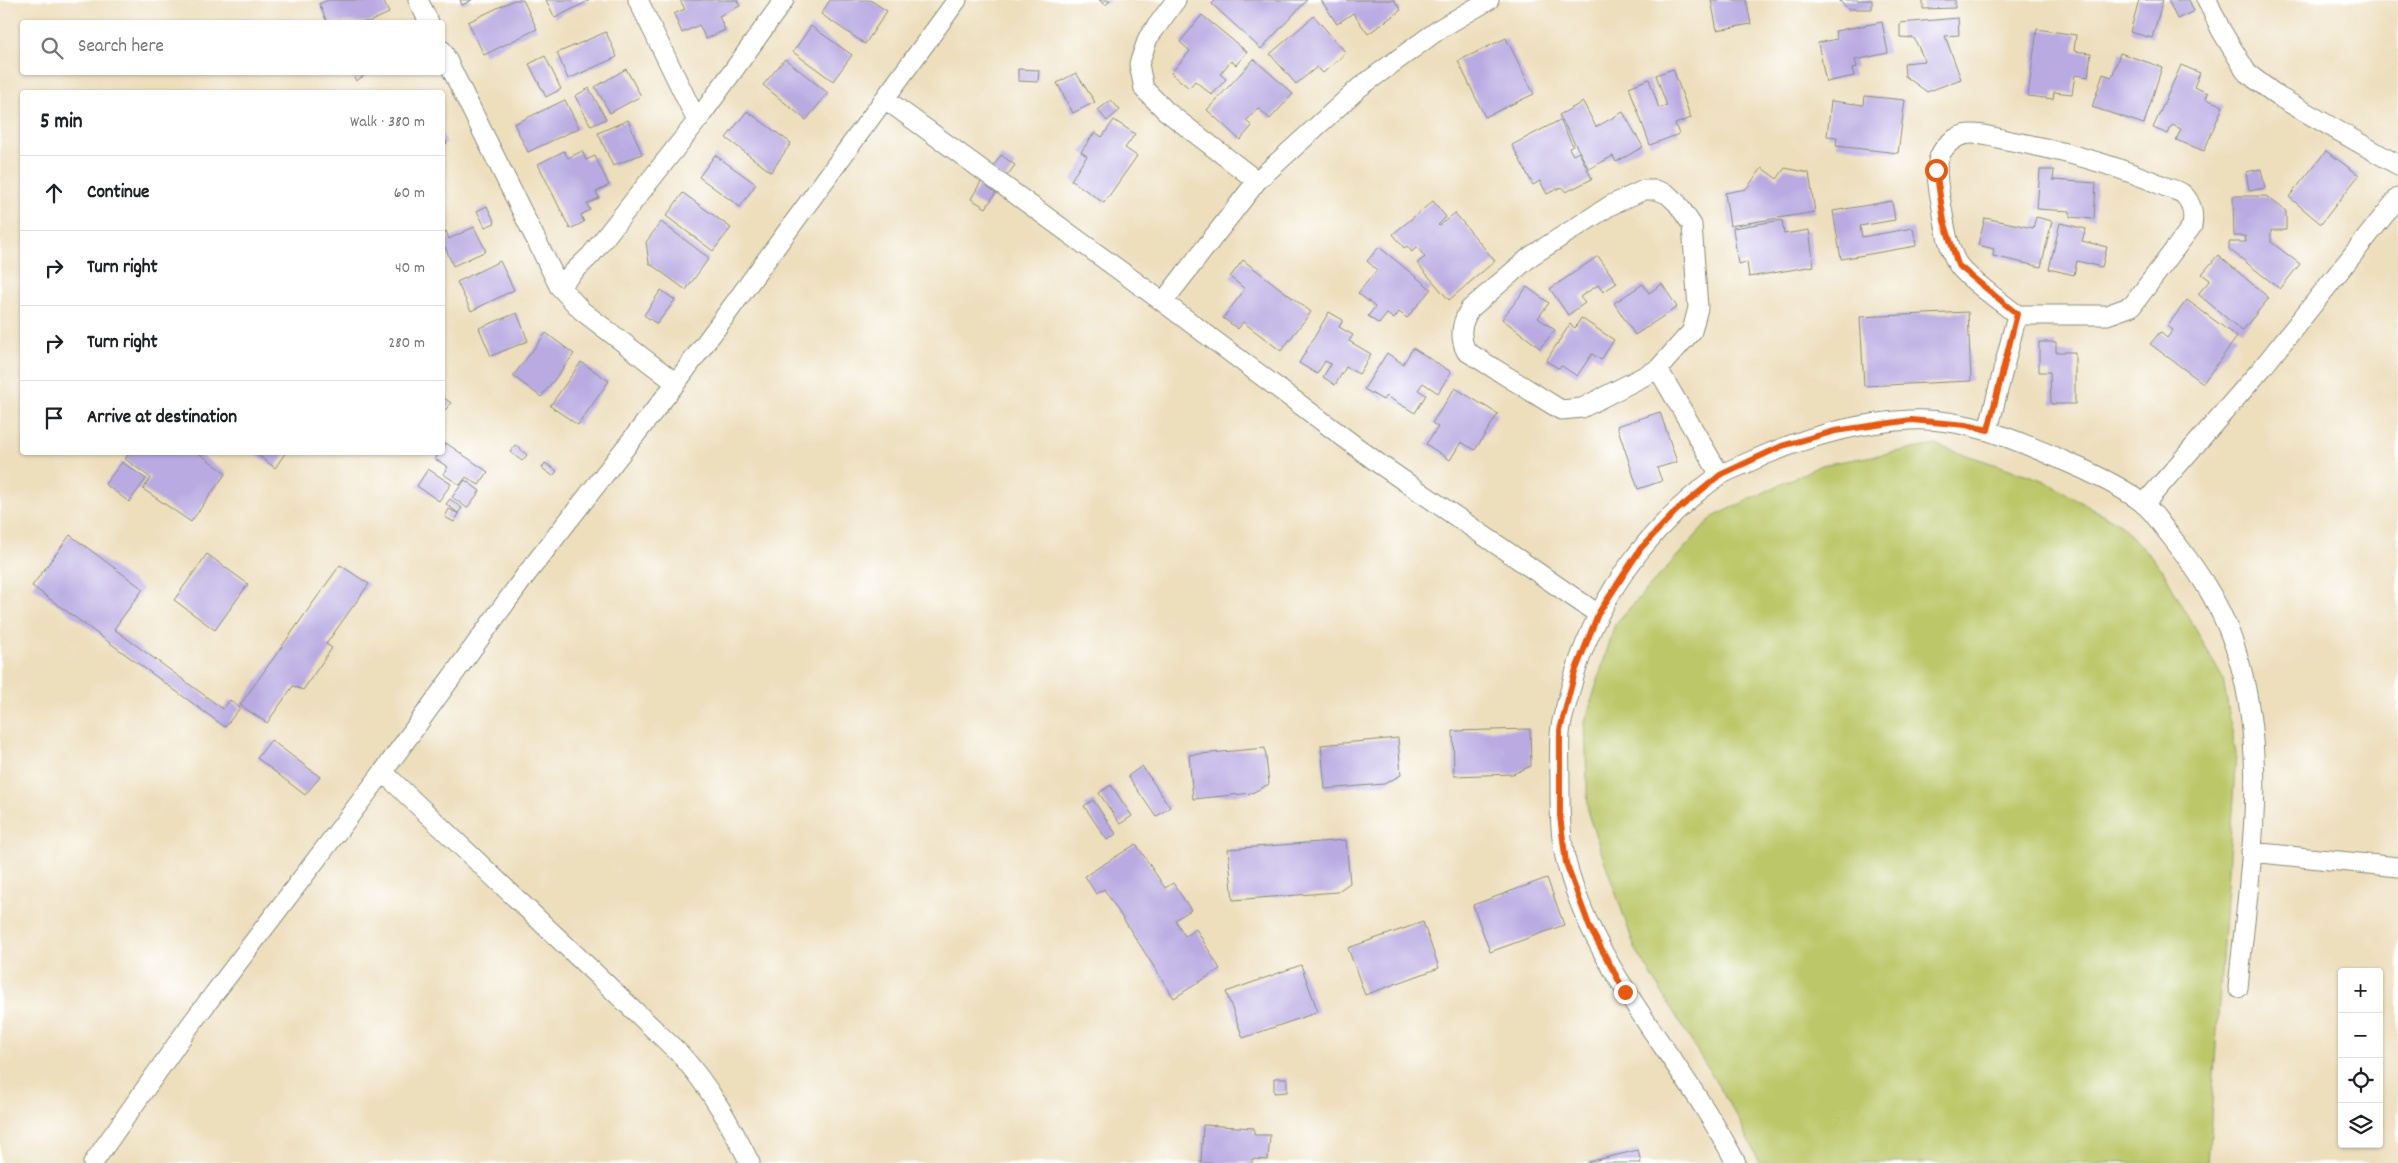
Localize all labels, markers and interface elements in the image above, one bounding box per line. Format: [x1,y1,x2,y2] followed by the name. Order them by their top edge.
[20,20,445,75] search box
[38,34,66,62] icon: search
[78,34,164,61] text: Search here
[40,108,83,138] text: 5 min
[350,111,425,134] text: Walk · 380 m
[1925,159,1948,182] route start
[40,179,68,207] icon: ahead
[87,180,149,207] text: Continue
[394,182,425,205] text: 60 m
[40,254,68,282] icon: right
[87,255,158,282] text: Turn right
[395,257,425,280] text: 40 m
[40,329,68,357] icon: right
[87,330,158,357] text: Turn right
[388,332,425,355] text: 280 m
[40,404,68,432] icon: arrive
[87,405,237,432] text: Arrive at destination
[2338,968,2383,1148] map controls
[2338,968,2383,1013] button: +
[1614,981,1637,1004] route end
[2338,1013,2383,1058] button: −
[2338,1058,2383,1103] button: locate
[2338,1103,2383,1148] button: layers

